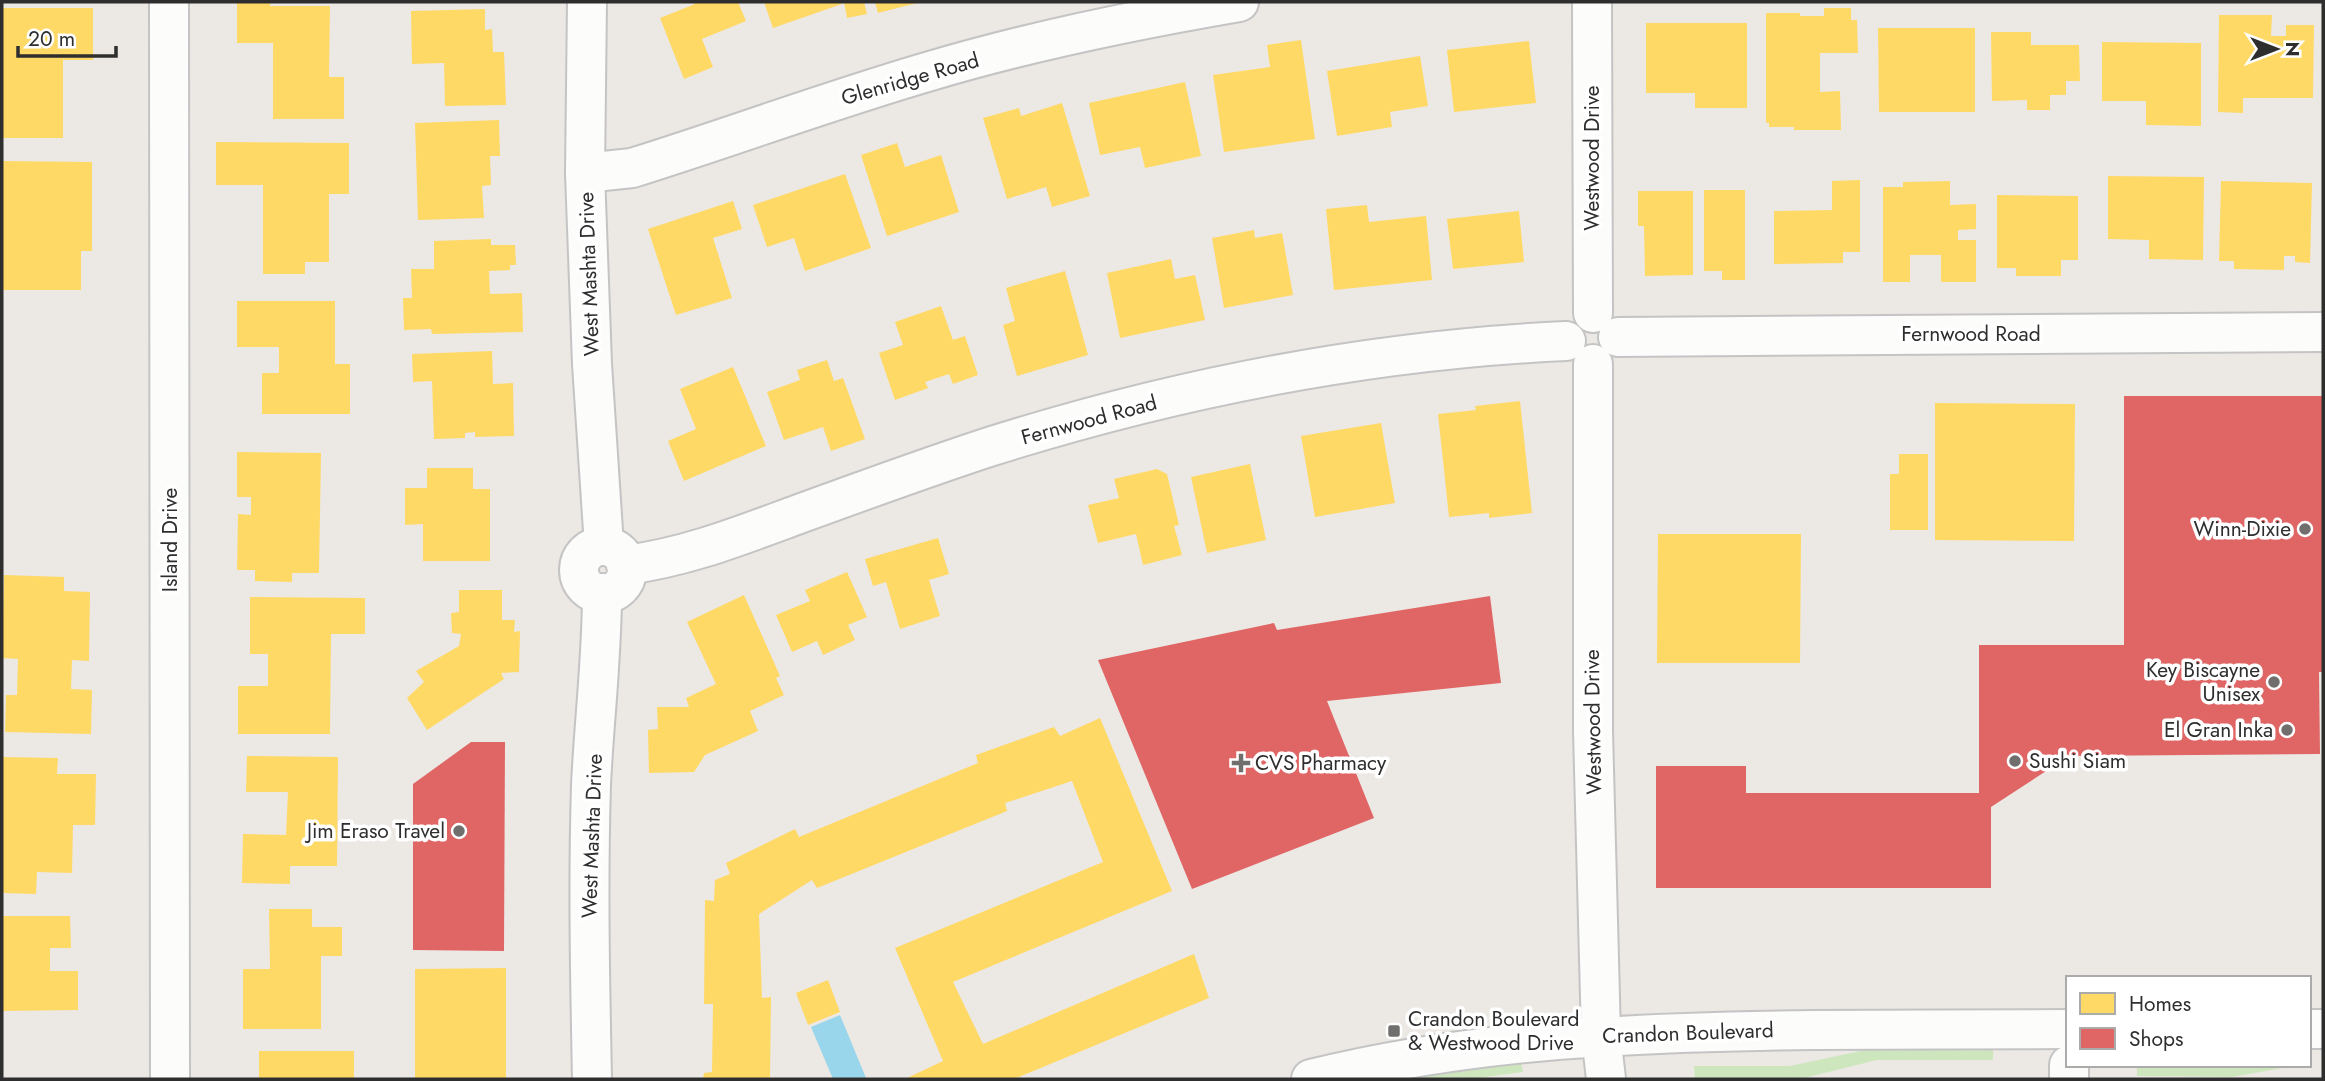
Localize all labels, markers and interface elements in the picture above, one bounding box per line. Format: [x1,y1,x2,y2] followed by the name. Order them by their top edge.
[18,14,116,58] scale bar
[2241,14,2311,84] north arrow
[28,24,75,54] text: 20 m
[2279,41,2306,57] text: N
[838,45,982,113] street label: Glenridge Road
[1577,85,1607,231] street label: Westwood Drive
[571,191,607,357] street label: West Mashta Drive
[1901,319,2041,349] street label: Fernwood Road
[1018,387,1160,453] street label: Fernwood Road
[155,488,185,592] street label: Island Drive
[2193,514,2291,544] place label: Winn-Dixie
[2297,521,2313,537] marker: Winn-Dixie
[1577,649,1609,795] street label: Westwood Drive
[2146,655,2260,709] place label: Key Biscayne Unisex
[2266,674,2282,690] marker: Key Biscayne Unisex
[2164,715,2273,745] place label: El Gran Inka
[2279,722,2295,738] marker: El Gran Inka
[2029,746,2126,776] place label: Sushi Siam
[1255,748,1387,778] place label: CVS Pharmacy
[574,753,610,919] street label: West Mashta Drive
[2007,753,2023,769] marker: Sushi Siam
[1233,755,1249,771] marker: CVS Pharmacy
[304,816,445,846] place label: Jim Eraso Travel
[451,823,467,839] marker: Jim Eraso Travel
[2066,976,2311,1067] legend
[2129,989,2191,1019] text: Homes
[1408,1004,1580,1058] place label: Crandon Boulevard & Westwood Drive
[1602,1015,1774,1051] street label: Crandon Boulevard
[1386,1023,1402,1039] marker: Crandon Boulevard & Westwood Drive
[2129,1024,2183,1054] text: Shops

